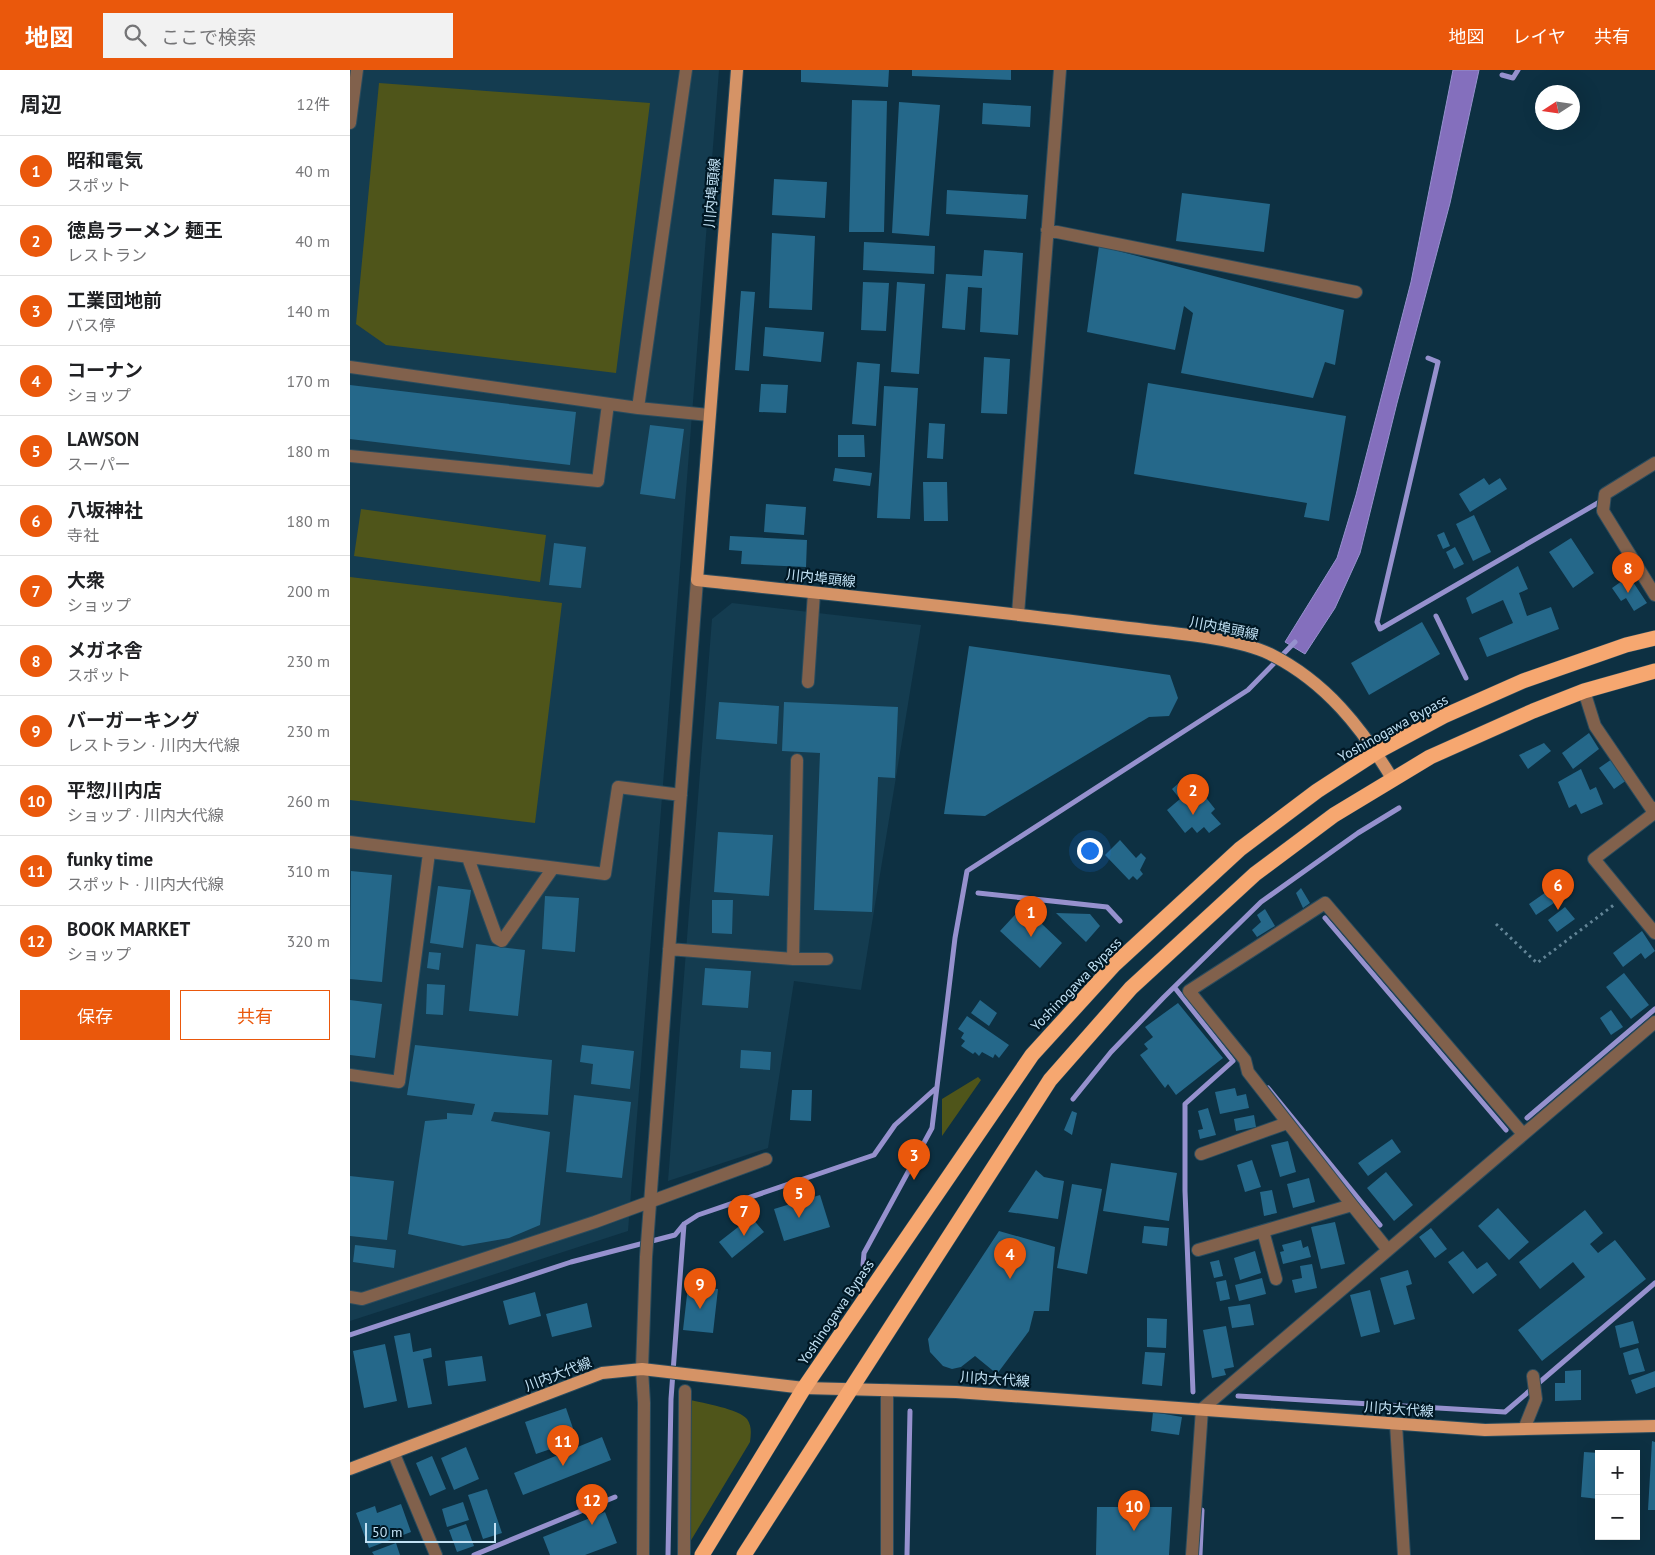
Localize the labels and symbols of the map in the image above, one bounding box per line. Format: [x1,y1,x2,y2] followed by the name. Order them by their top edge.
[1535,85,1580,130] north arrow
[700,157,724,229] street label: 川内埠頭線
[1612,552,1644,593] pin: 8
[785,565,857,591] street label: 川内埠頭線
[1188,612,1260,644] street label: 川内埠頭線
[1335,690,1451,766] street label: Yoshinogawa Bypass
[1177,774,1209,815] pin: 2
[1077,838,1103,864] your location
[1542,869,1574,910] pin: 6
[1015,896,1047,937] pin: 1
[1027,933,1125,1035] street label: Yoshinogawa Bypass
[898,1139,930,1180] pin: 3
[783,1177,815,1218] pin: 5
[728,1195,760,1236] pin: 7
[994,1238,1026,1279] pin: 4
[794,1256,878,1368] street label: Yoshinogawa Bypass
[684,1268,716,1309] pin: 9
[522,1353,594,1395] street label: 川内大代線
[959,1368,1031,1390] street label: 川内大代線
[1363,1398,1435,1420] street label: 川内大代線
[547,1425,579,1466] pin: 11
[576,1484,608,1525] pin: 12
[1118,1490,1150,1531] pin: 10
[365,1520,496,1543] scale bar

